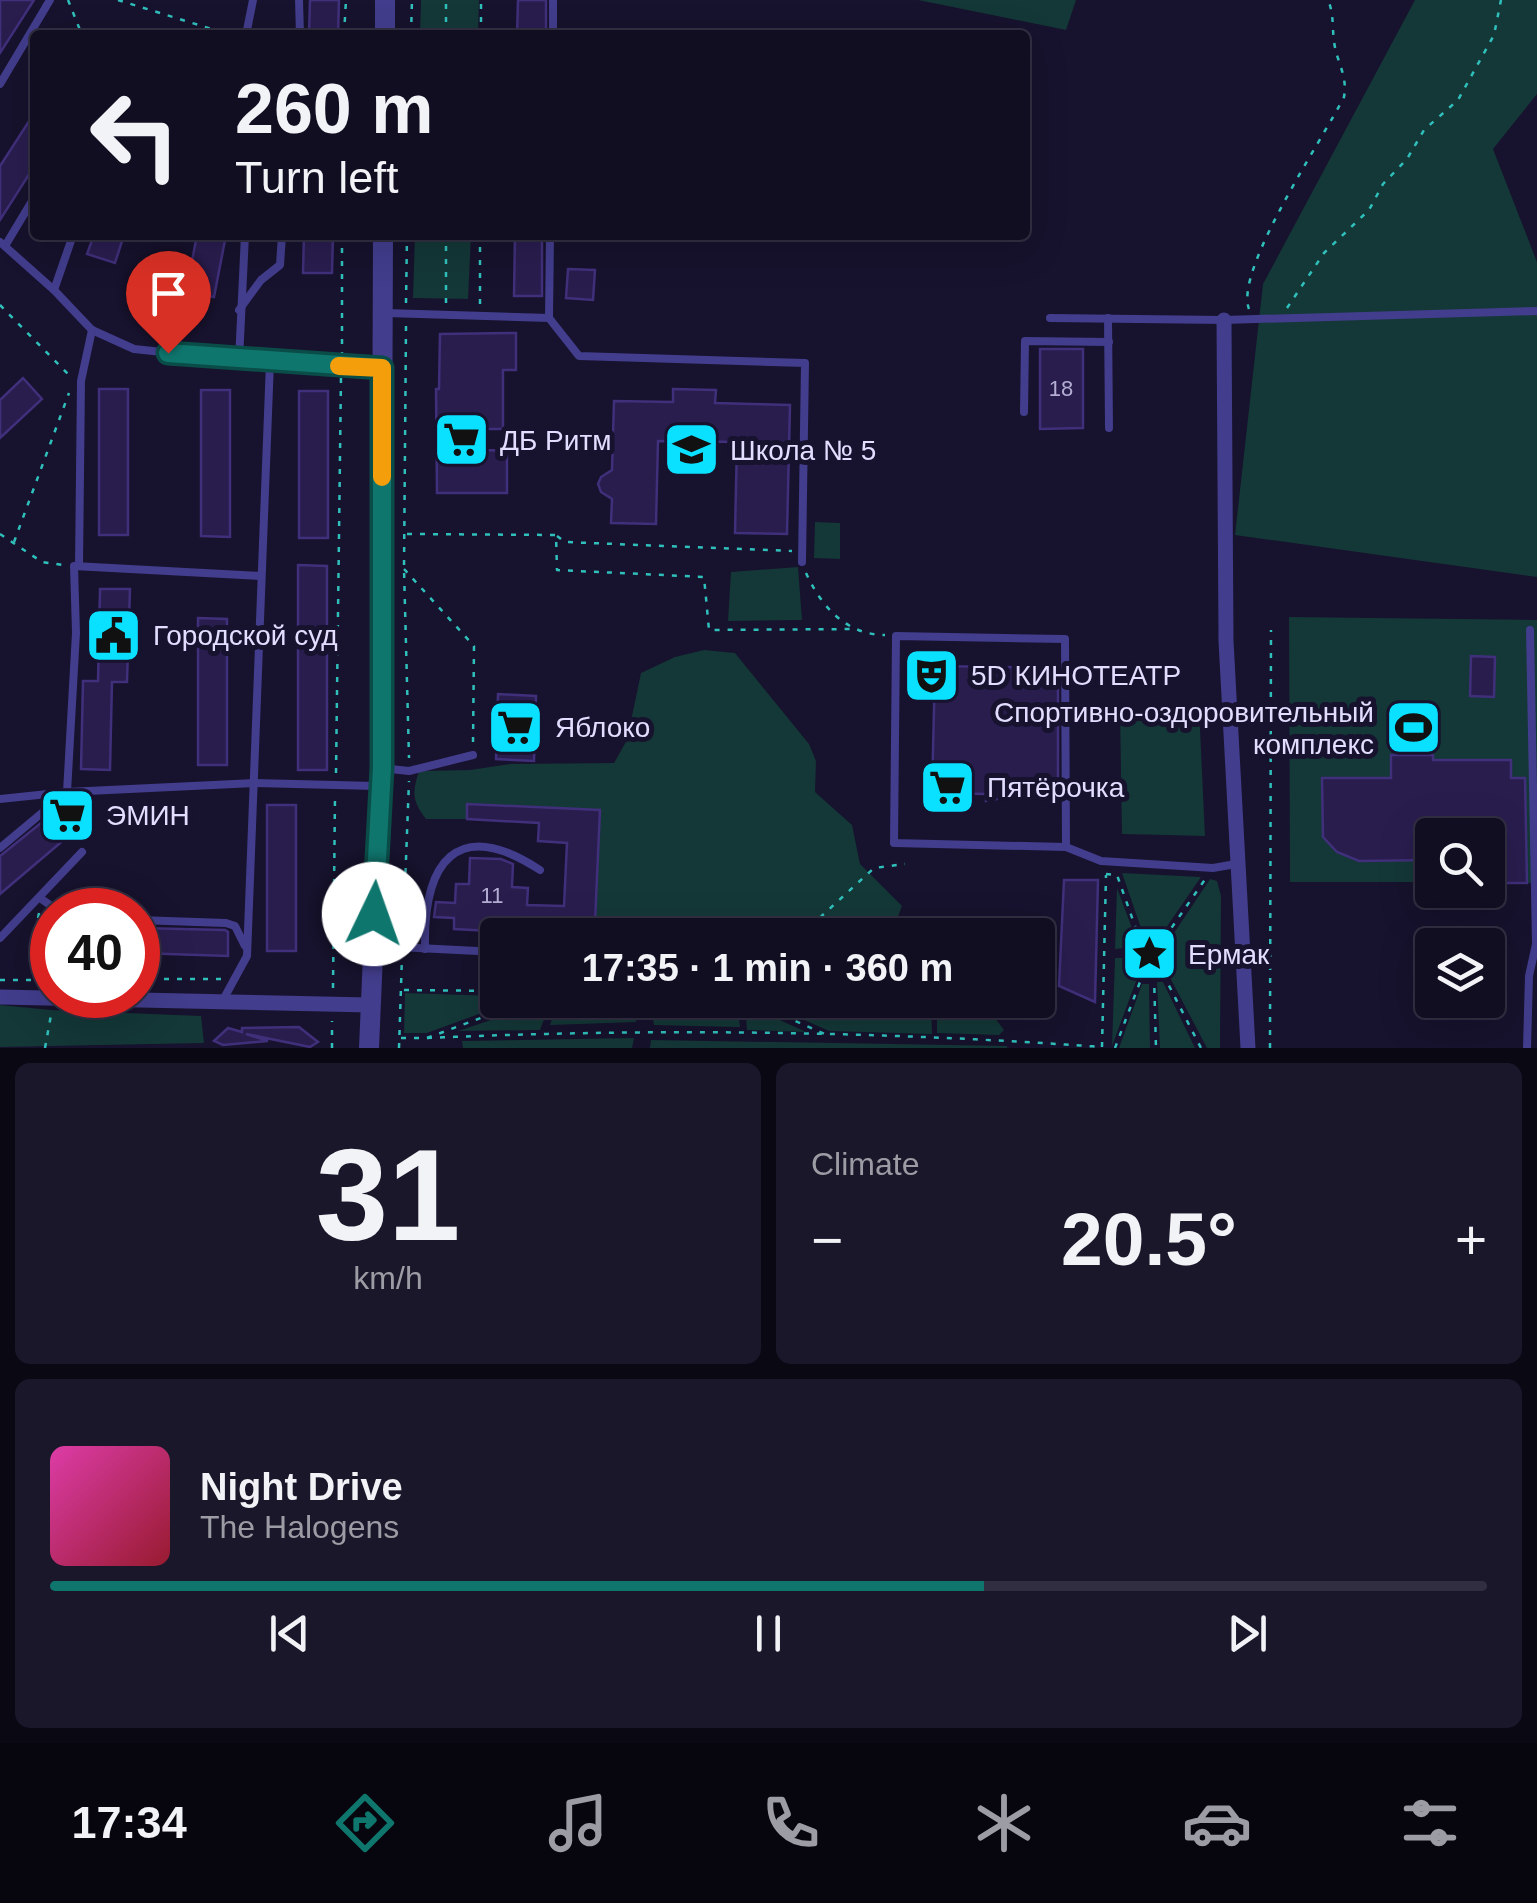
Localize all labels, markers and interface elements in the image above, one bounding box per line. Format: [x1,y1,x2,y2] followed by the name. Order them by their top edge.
[70,70,200,200] icon: left
[235,70,433,148] text: 260 m
[235,152,398,203] text: Turn left
[126,251,211,354] pin
[141,266,196,321] icon: arrive
[1049,376,1073,401] house number: 18
[431,410,491,470] supermarket icon: ДБ Ритм
[661,420,721,480] school or university icon: Школа № 5
[500,425,612,456] place label: ДБ Ритм
[730,435,876,466] place label: Школа № 5
[84,605,144,665] public building icon: Городской суд
[153,620,338,651] place label: Городской суд
[902,645,962,705] theatre icon: 5D КИНОТЕАТР
[971,660,1181,691] place label: 5D КИНОТЕАТР
[486,697,546,757] supermarket icon: Яблоко
[994,697,1374,760] place label: Спортивно-оздоровительный комплекс
[1383,698,1443,758] sports icon: Спортивно-оздоровительный комплекс
[555,712,650,743] place label: Яблоко
[918,757,978,817] supermarket icon: Пятёрочка
[987,772,1125,803] place label: Пятёрочка
[37,785,97,845] supermarket icon: ЭМИН
[106,800,190,831] place label: ЭМИН
[1415,818,1505,1018] map controls
[1415,818,1505,908] button: search
[322,862,426,966] position arrow
[481,883,503,908] house number: 11
[30,888,160,1018] speed limit sign: 40
[1119,924,1179,984] place icon: Ермак
[1415,928,1505,1018] button: layers
[1188,939,1270,970] place label: Ермак
[582,947,953,989] text: 17:35 · 1 min · 360 m
[316,1122,460,1268] text: 31
[811,1146,919,1182] text: Climate
[1061,1197,1237,1281] text: 20.5°
[811,1209,843,1271] text: −
[1455,1209,1487,1271] text: +
[353,1260,423,1296] text: km/h
[200,1466,403,1508] text: Night Drive
[200,1509,399,1545] text: The Halogens
[262,1606,317,1661] icon: previous
[741,1606,796,1661] icon: pause
[1220,1606,1275,1661] icon: next
[330,1788,400,1858] icon: directions
[543,1788,613,1858] icon: music
[756,1788,826,1858] icon: phone
[969,1788,1039,1858] icon: climate
[1182,1788,1252,1858] icon: car
[1395,1788,1465,1858] icon: filters
[72,1797,187,1848] text: 17:34

